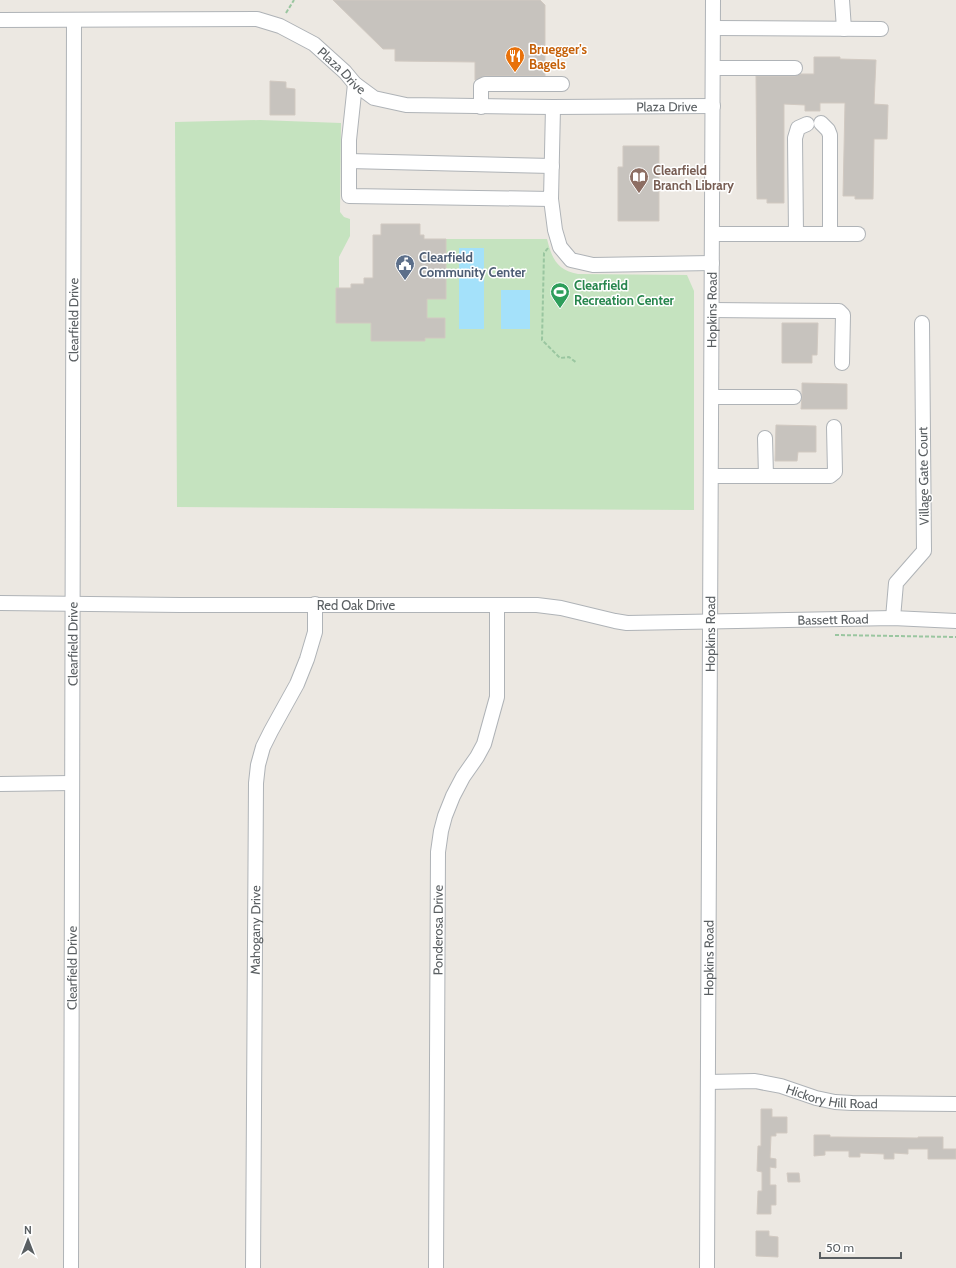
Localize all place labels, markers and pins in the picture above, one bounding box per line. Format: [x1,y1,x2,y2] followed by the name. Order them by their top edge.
[529,41,587,72] place label: Bruegger's Bagels
[504,45,526,73] restaurant icon: Bruegger's Bagels
[653,162,734,193] place label: Clearfield Branch Library
[628,166,650,194] library icon: Clearfield Branch Library
[419,249,526,280] place label: Clearfield Community Center
[394,253,416,281] public building icon: Clearfield Community Center
[574,277,675,308] place label: Clearfield Recreation Center
[549,281,571,309] sports icon: Clearfield Recreation Center

